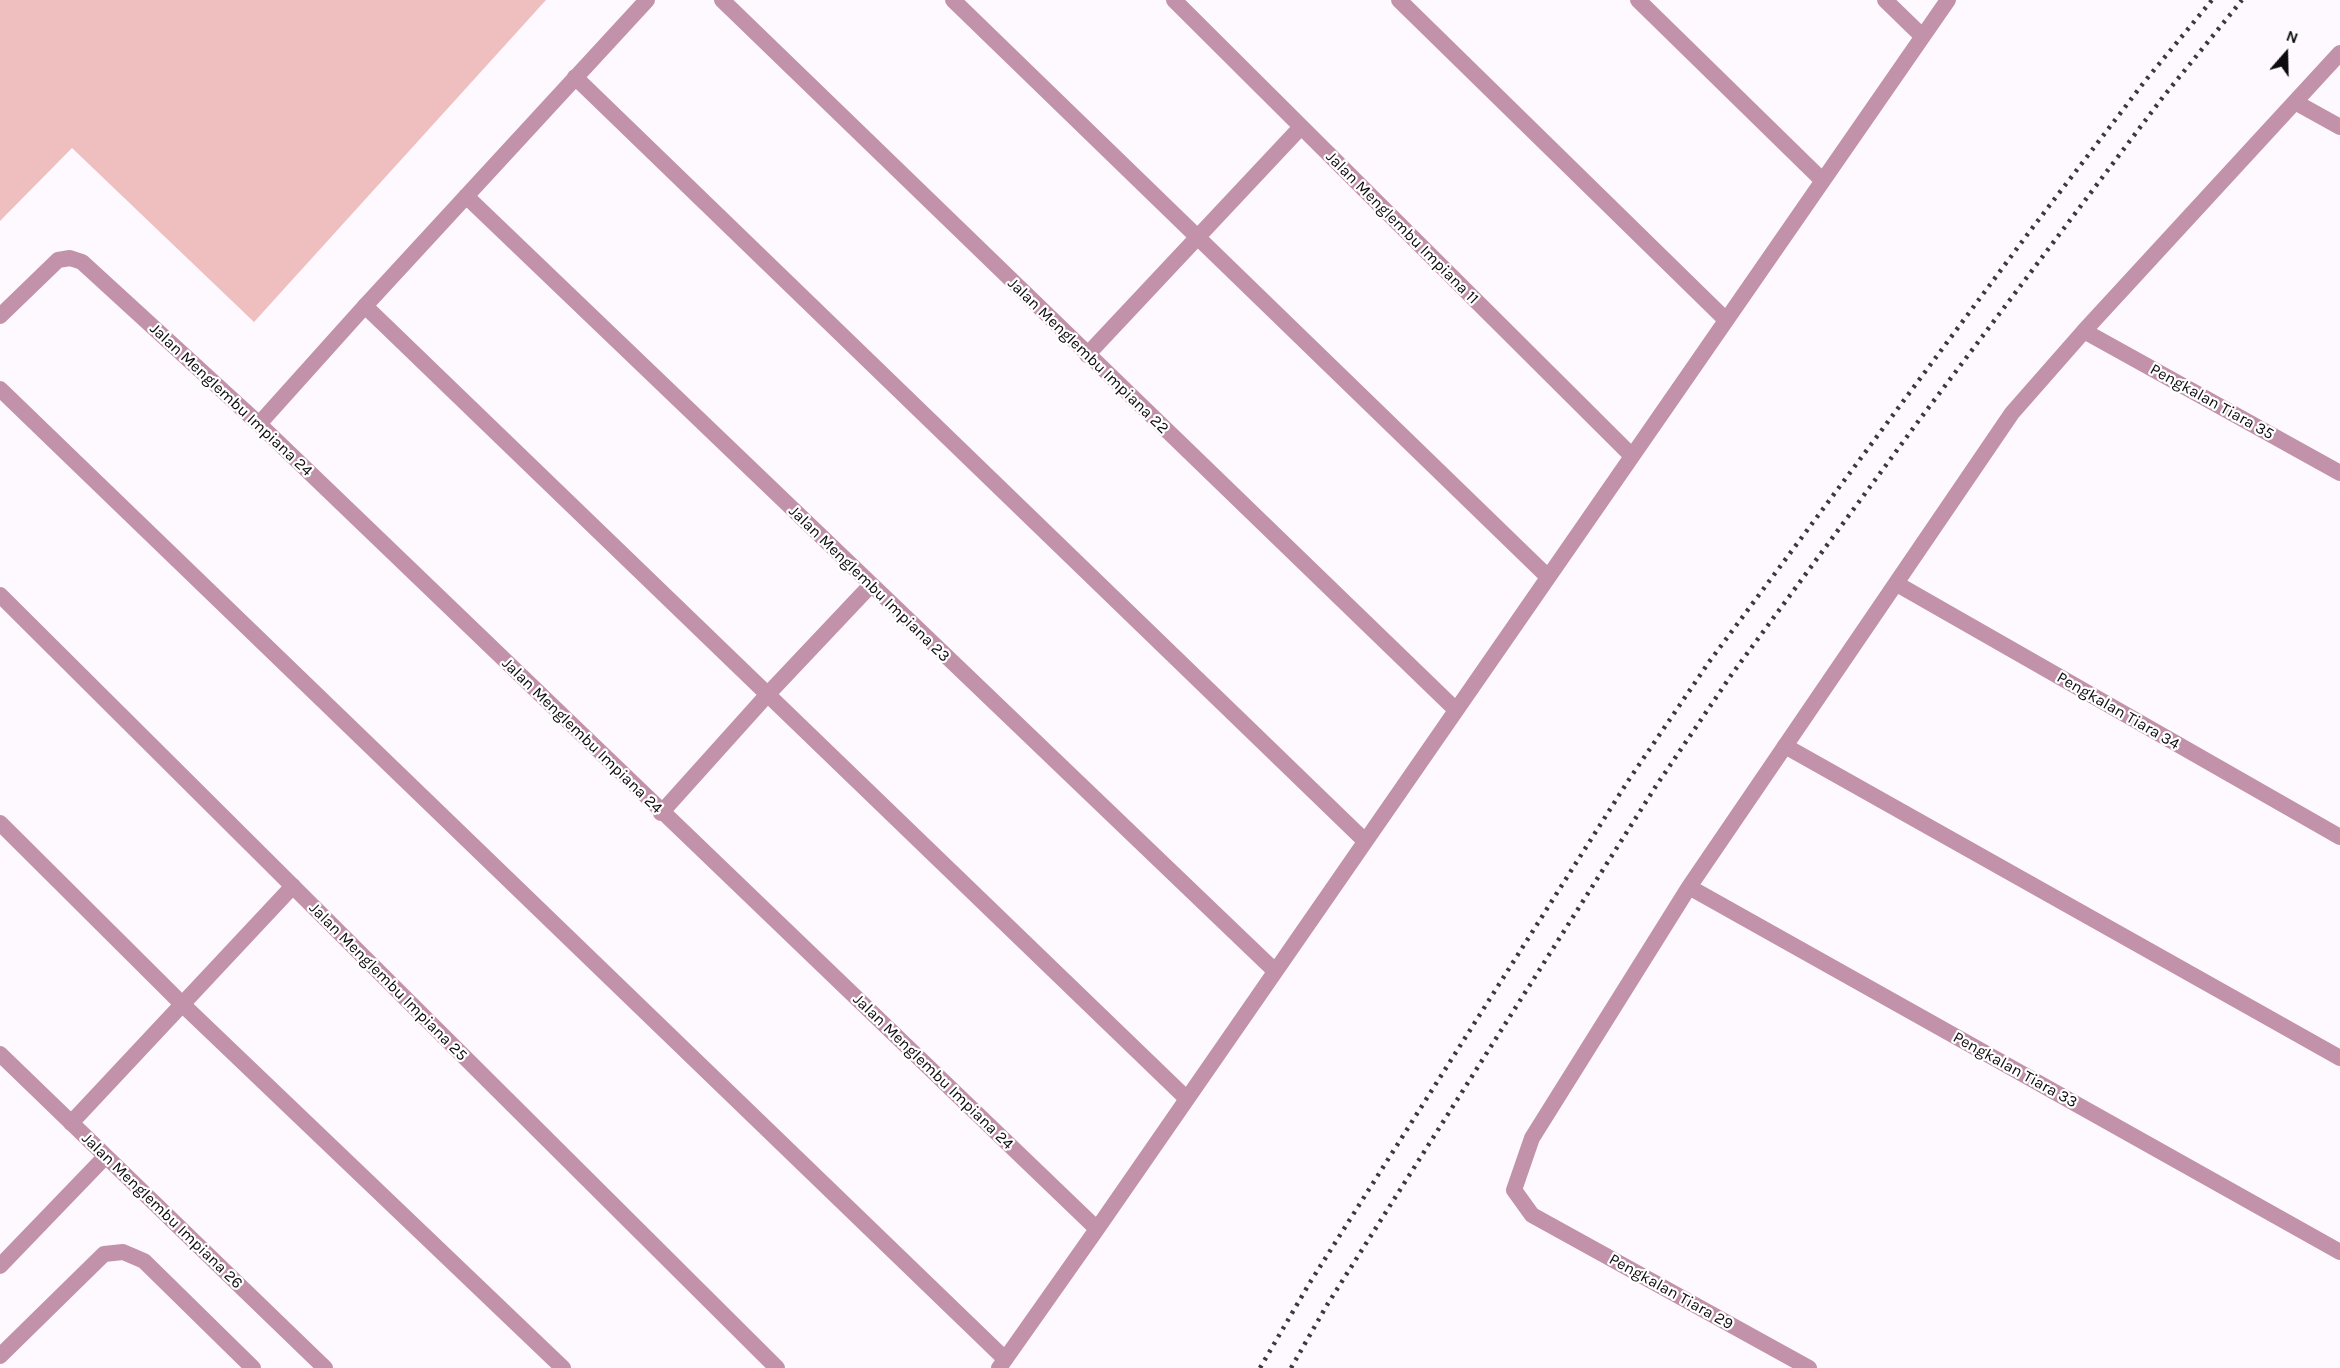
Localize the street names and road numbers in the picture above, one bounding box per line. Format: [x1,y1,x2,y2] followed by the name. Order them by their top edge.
[1322,148,1482,308] street label: Jalan Menglembu Impiana 11
[1004,274,1172,438] street label: Jalan Menglembu Impiana 22
[145,319,317,481] street label: Jalan Menglembu Impiana 24
[2147,360,2277,444] street label: Pengkalan Tiara 35
[784,502,954,666] street label: Jalan Menglembu Impiana 23
[498,654,666,818] street label: Jalan Menglembu Impiana 24
[2053,668,2183,754] street label: Pengkalan Tiara 34
[305,899,471,1065] street label: Jalan Menglembu Impiana 25
[849,990,1017,1154] street label: Jalan Menglembu Impiana 24
[1949,1028,2081,1112] street label: Pengkalan Tiara 33
[78,1129,246,1293] street label: Jalan Menglembu Impiana 26
[1606,1250,1736,1334] street label: Pengkalan Tiara 29

